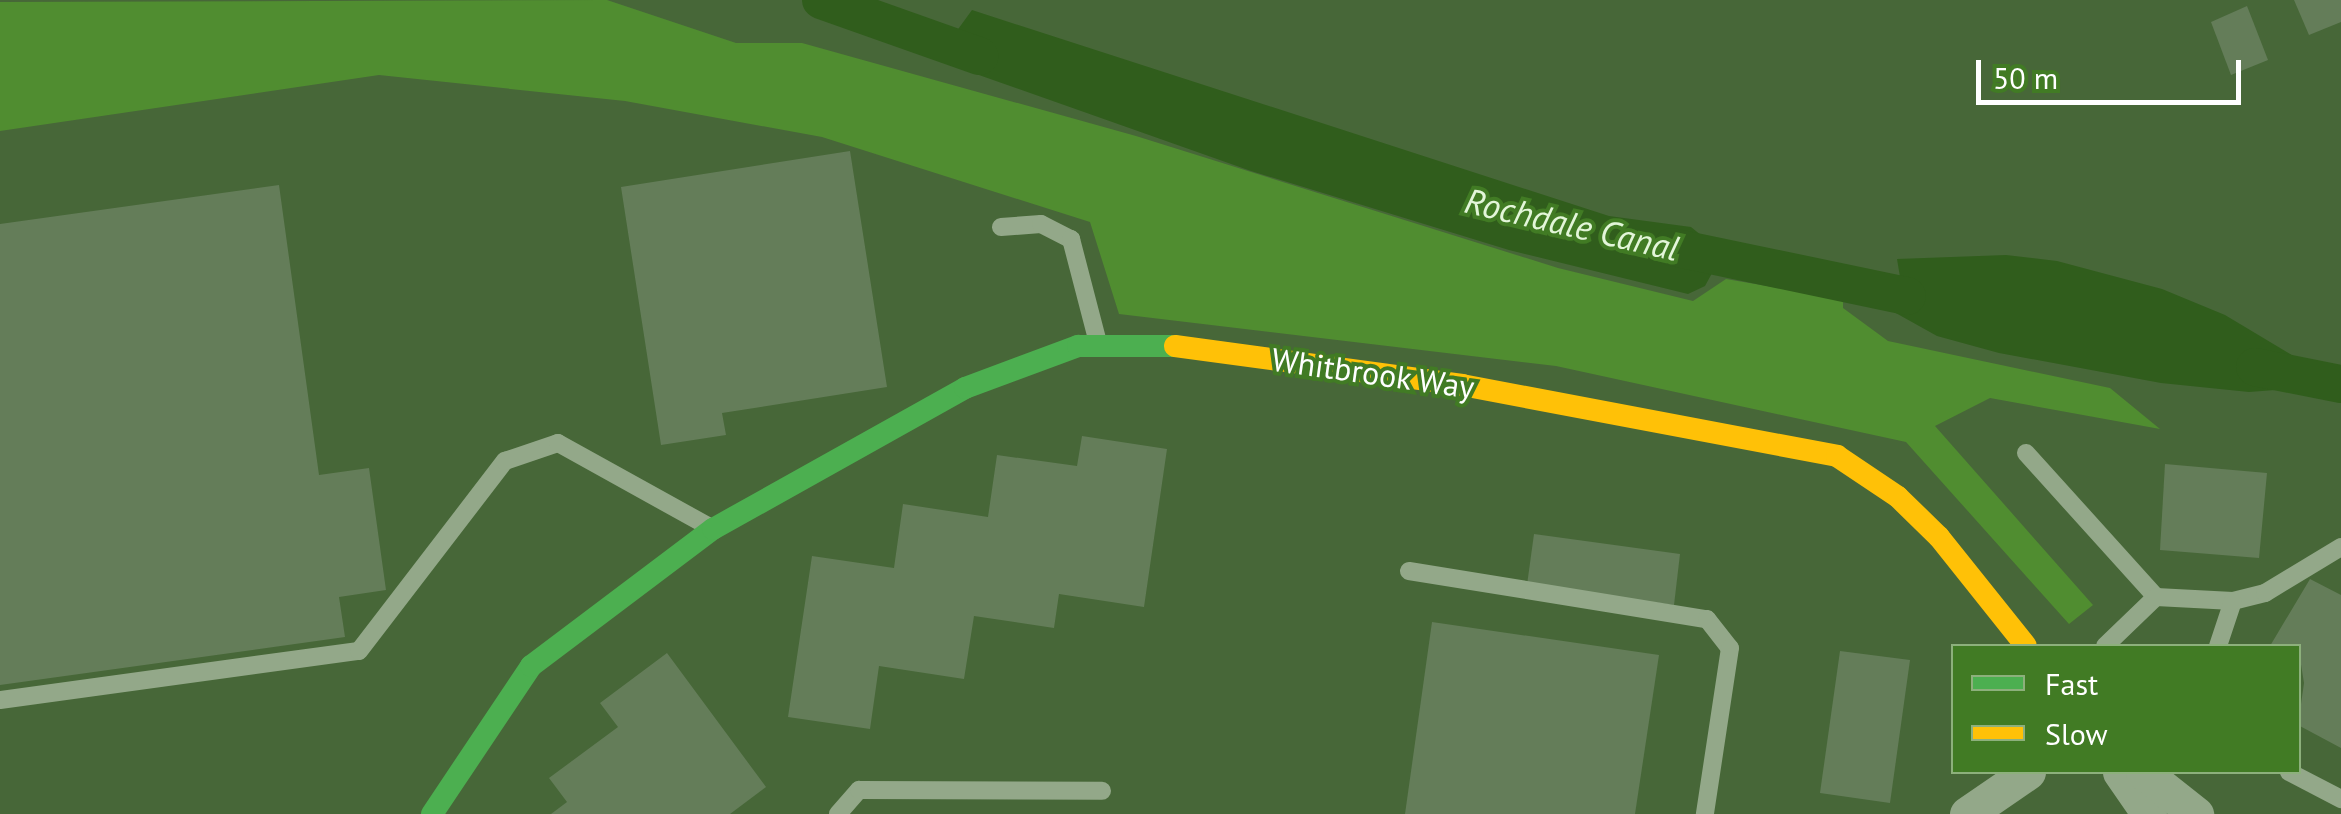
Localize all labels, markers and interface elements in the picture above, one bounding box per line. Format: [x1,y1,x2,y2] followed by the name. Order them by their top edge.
[1981,40,2246,102] scale bar
[1993,58,2058,97] text: 50 m
[1461,179,1683,269] water label: Rochdale Canal
[1268,340,1478,406] street label: Whitbrook Way
[1951,644,2301,774] legend
[2045,664,2098,703] text: Fast
[2045,714,2108,753] text: Slow

